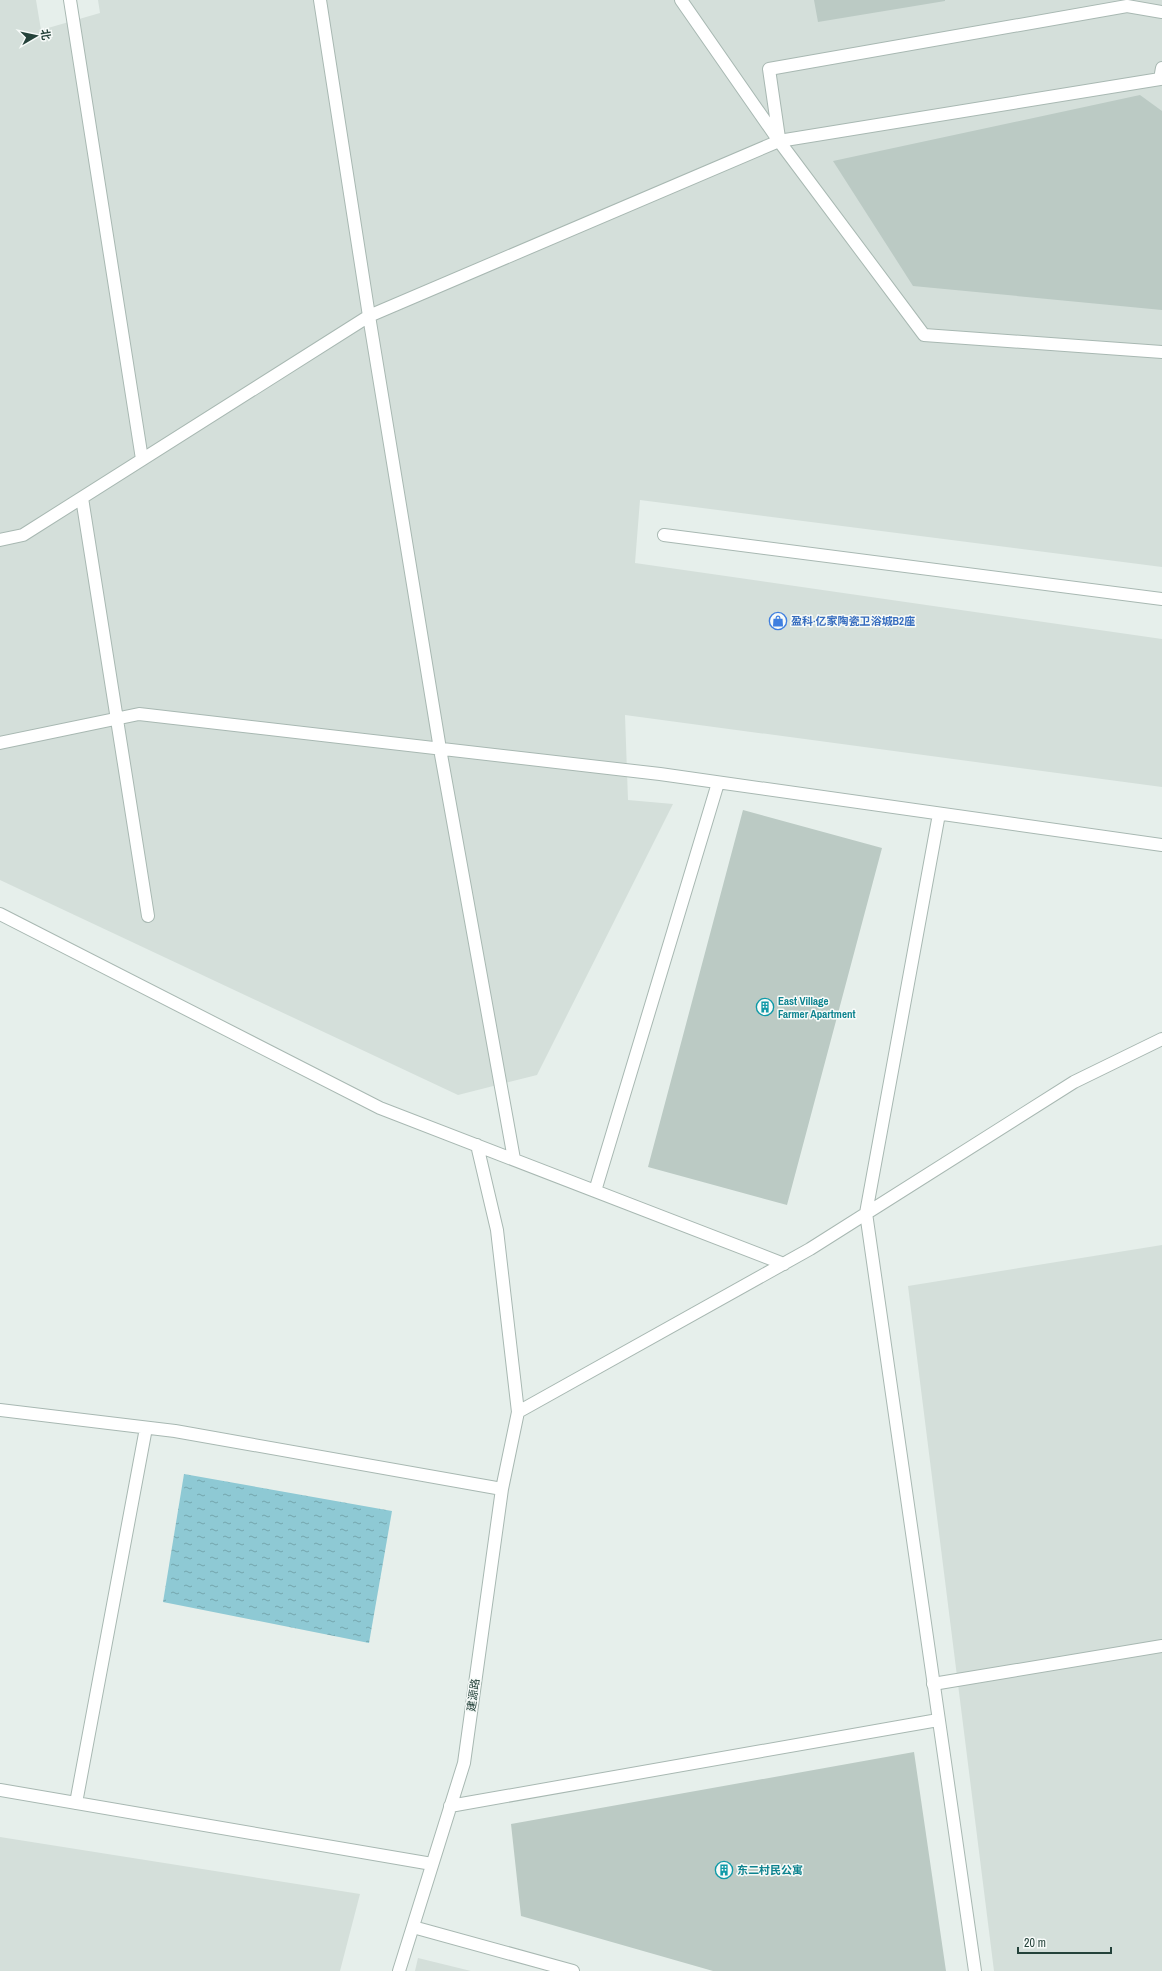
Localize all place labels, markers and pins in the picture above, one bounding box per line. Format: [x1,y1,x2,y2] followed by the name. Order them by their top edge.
[768,611,788,631] shop icon: 盈科·亿家陶瓷卫浴城B2座
[791,614,915,628] place label: 盈科·亿家陶瓷卫浴城B2座
[778,994,855,1021] place label: East Village Farmer Apartment
[755,997,775,1017] building icon: East Village Farmer Apartment
[714,1860,734,1880] building icon: 东二村民公寓
[737,1863,803,1877] place label: 东二村民公寓

